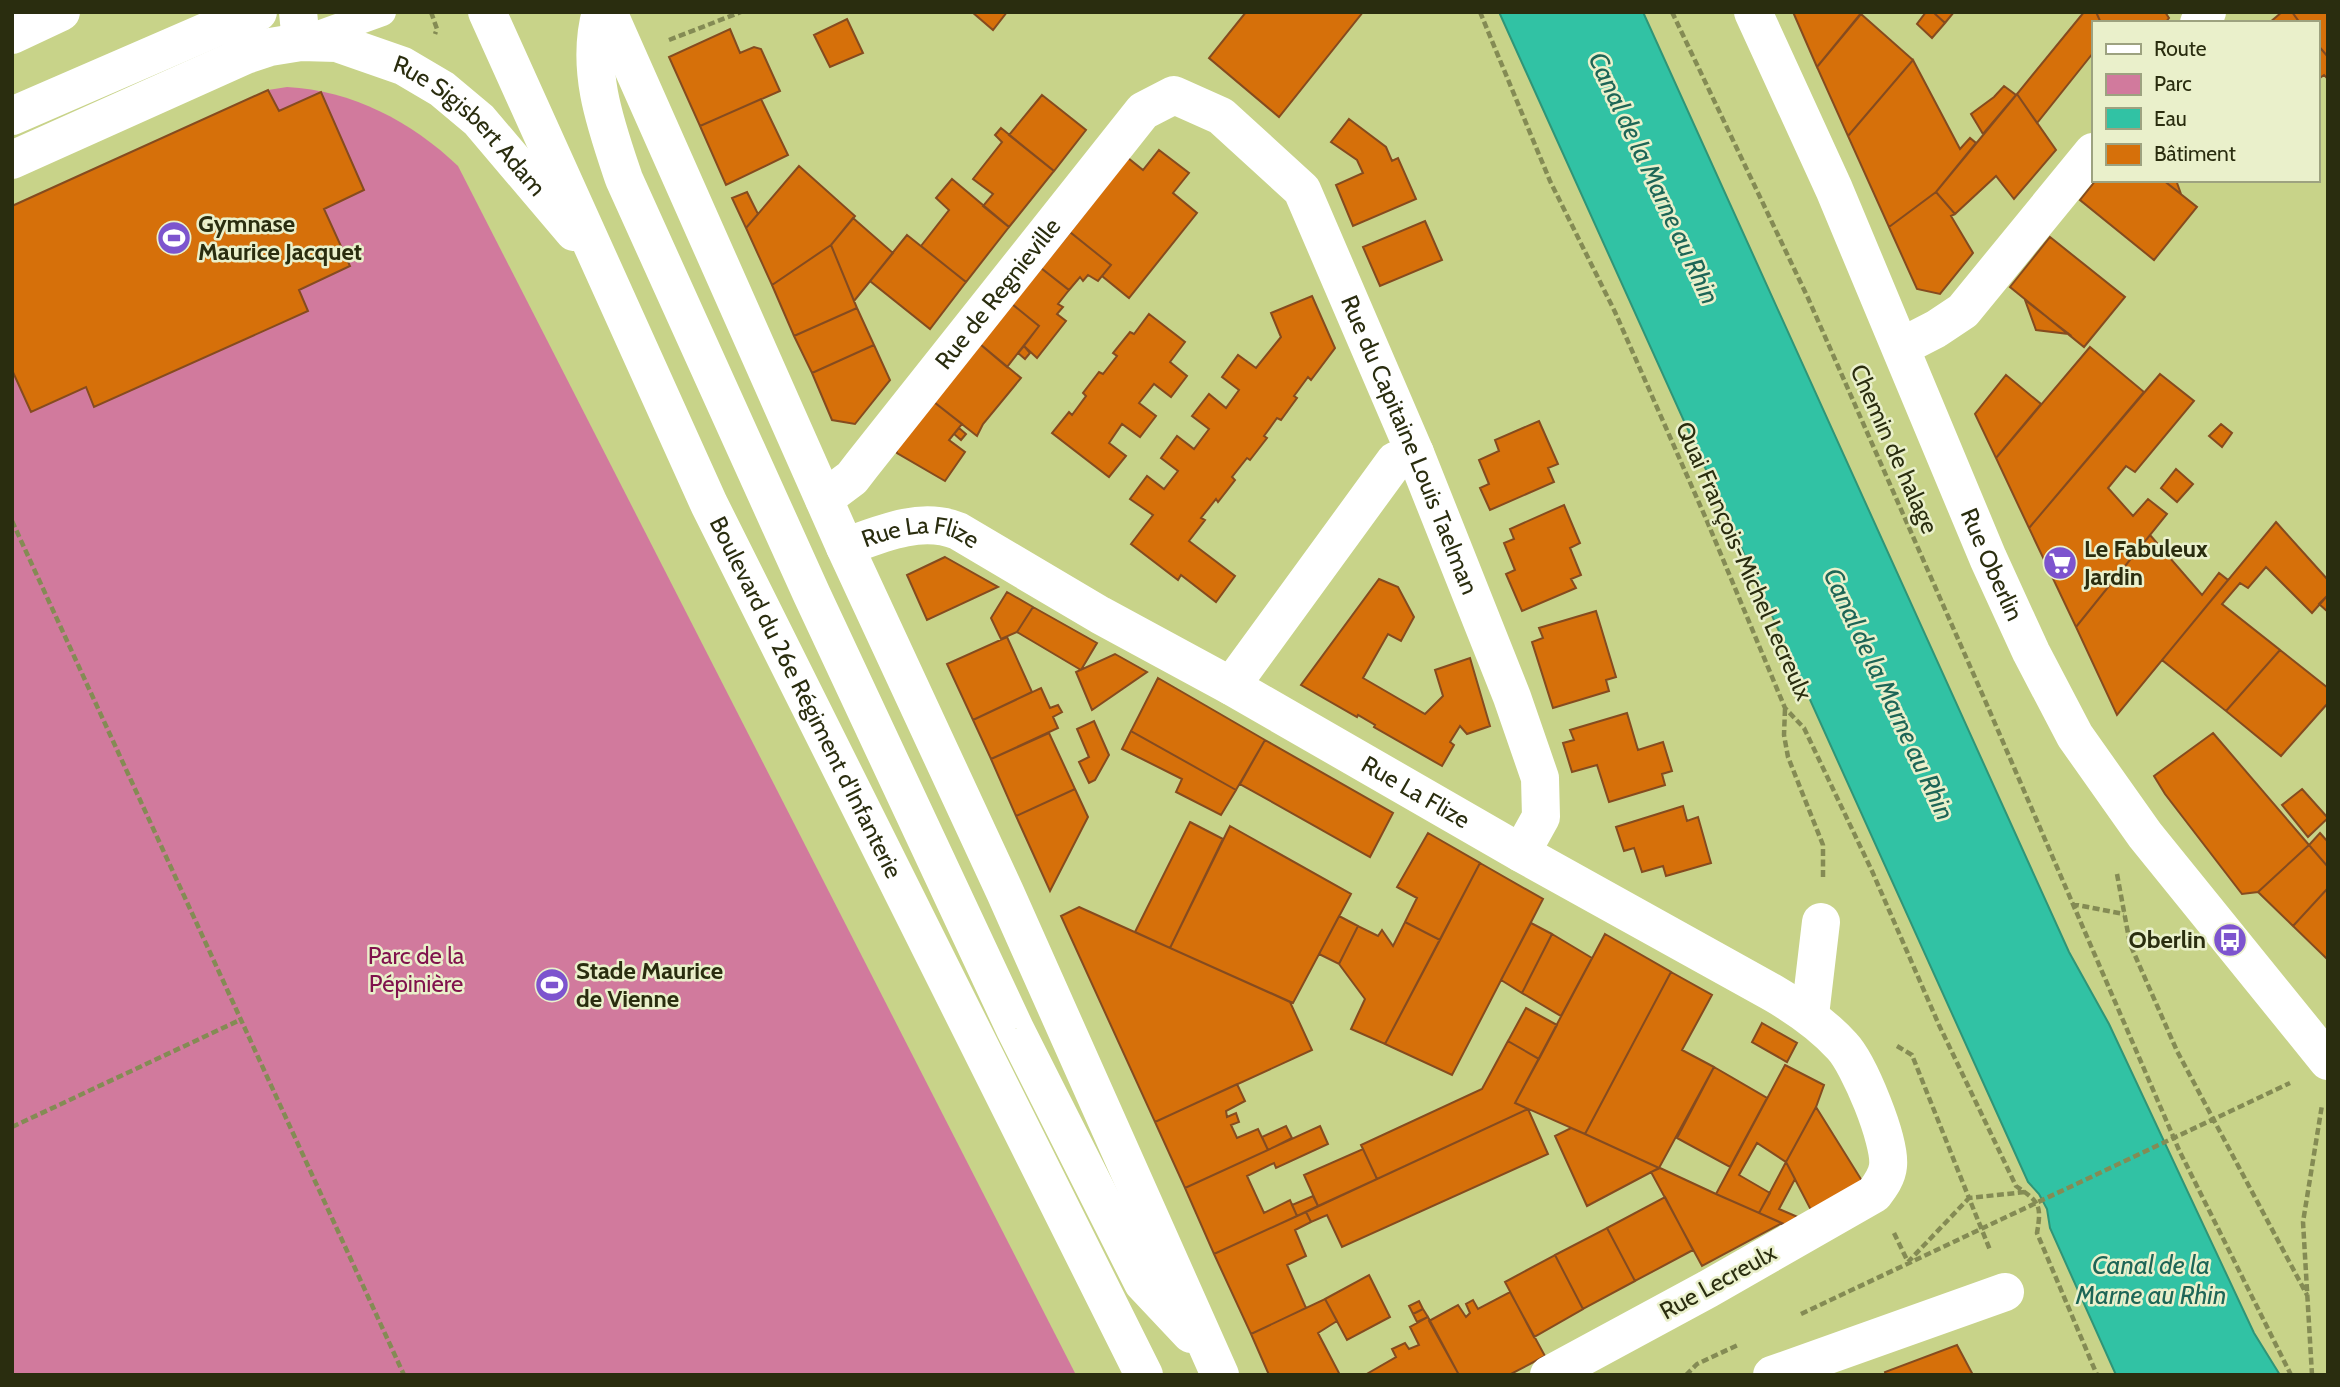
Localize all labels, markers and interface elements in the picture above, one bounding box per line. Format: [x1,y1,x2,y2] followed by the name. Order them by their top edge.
[2092,21,2319,182] legend
[2154,36,2207,61] text: Route
[1582,47,1726,309] water label: Canal de la Marne au Rhin
[390,49,552,202] street label: Rue Sigisbert Adam
[2154,71,2192,96] text: Parc
[2154,106,2187,131] text: Eau
[2154,141,2236,166] text: Bâtiment
[198,209,362,266] place label: Gymnase Maurice Jacquet
[929,212,1066,375] street label: Rue de Regnieville
[155,219,193,257] sports icon: Gymnase Maurice Jacquet
[1335,291,1485,598] street label: Rue du Capitaine Louis Taelman
[1844,360,1945,538] street label: Chemin de halage
[1670,417,1819,705] street label: Quai François-Michel Lecreulx
[1955,504,2030,625] street label: Rue Oberlin
[858,510,985,554] street label: Rue La Flize
[704,511,909,883] street label: Boulevard du 26e Régiment d'Infanterie
[2083,534,2208,591] place label: Le Fabuleux Jardin
[2041,544,2079,582] supermarket icon: Le Fabuleux Jardin
[1817,563,1961,825] water label: Canal de la Marne au Rhin
[1357,749,1475,834] street label: Rue La Flize
[2211,921,2249,959] bus stop icon: Oberlin
[2129,925,2206,954] place label: Oberlin
[368,941,465,998] park label: Parc de la Pépinière
[576,956,723,1013] place label: Stade Maurice de Vienne
[533,966,571,1004] sports icon: Stade Maurice de Vienne
[1654,1237,1782,1325] street label: Rue Lecreulx
[2075,1249,2226,1311] water label: Canal de la Marne au Rhin

